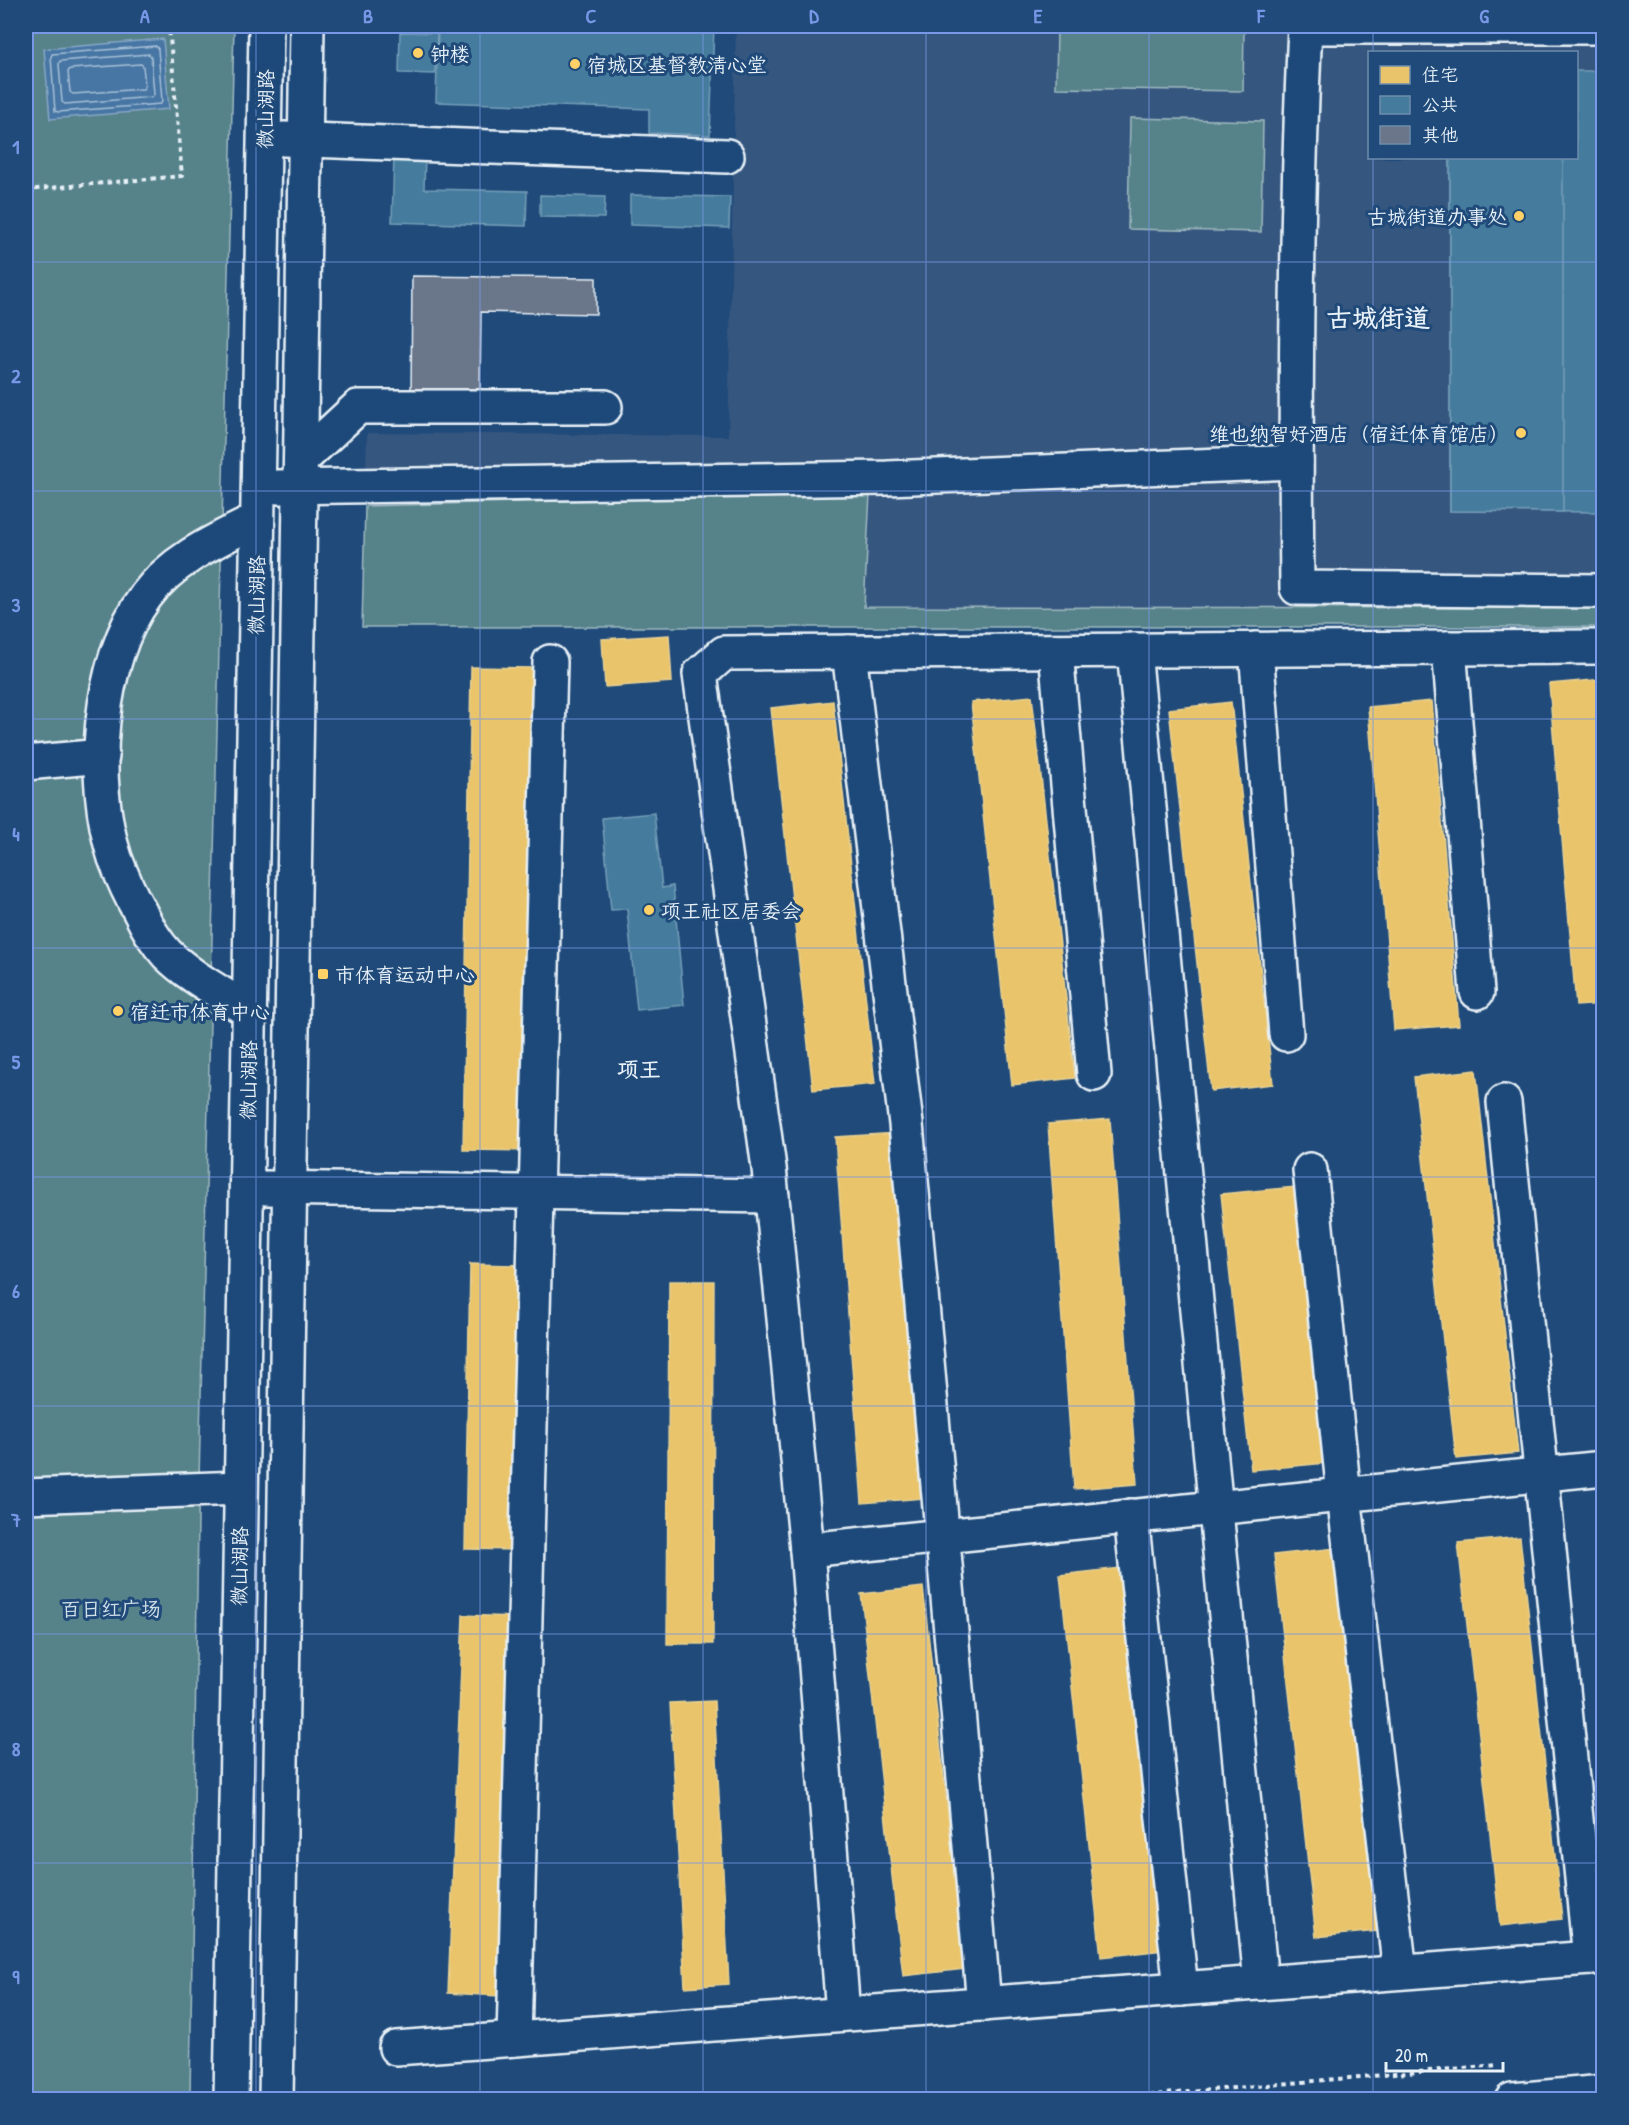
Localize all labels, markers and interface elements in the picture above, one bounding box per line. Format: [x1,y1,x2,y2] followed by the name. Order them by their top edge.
[140,2,150,29] text: A
[363,2,373,29] text: B
[586,2,597,29] text: C
[809,2,819,29] text: D
[1034,2,1043,29] text: E
[1256,2,1266,29] text: F
[1479,2,1489,29] text: G
[430,40,470,67] place label: 钟楼
[411,46,425,60] marker: 钟楼
[587,51,767,78] place label: 宿城区基督教清心堂
[1368,51,1578,159] legend
[568,57,582,71] marker: 宿城区基督教清心堂
[1422,62,1458,87] text: 住宅
[251,68,279,149] street label: 微山湖路
[1422,92,1458,117] text: 公共
[1422,122,1458,147] text: 其他
[12,133,20,160] text: 1
[1367,203,1507,230] place label: 古城街道办事处
[1512,209,1526,223] marker: 古城街道办事处
[1326,300,1430,335] district label: 古城街道
[11,362,21,389] text: 2
[1209,420,1509,447] place label: 维也纳智好酒店（宿迁体育馆店）
[1514,426,1528,440] marker: 维也纳智好酒店（宿迁体育馆店）
[242,554,270,635] street label: 微山湖路
[12,591,21,618] text: 3
[12,820,20,847] text: 4
[661,897,801,924] place label: 项王社区居委会
[642,903,656,917] marker: 项王社区居委会
[335,961,475,988] place label: 市体育运动中心
[316,967,330,981] marker: 市体育运动中心
[130,998,270,1025] place label: 宿迁市体育中心
[111,1004,125,1018] marker: 宿迁市体育中心
[234,1039,262,1120] street label: 微山湖路
[12,1048,21,1075] text: 5
[617,1054,661,1084] district label: 项王
[12,1277,20,1304] text: 6
[10,1506,21,1533] text: 7
[225,1525,253,1606] street label: 微山湖路
[61,1595,161,1622] park label: 百日红广场
[12,1735,21,1762] text: 8
[12,1963,20,1990] text: 9
[1386,2035,1503,2073] scale bar
[1395,2043,1428,2068] text: 20 m

